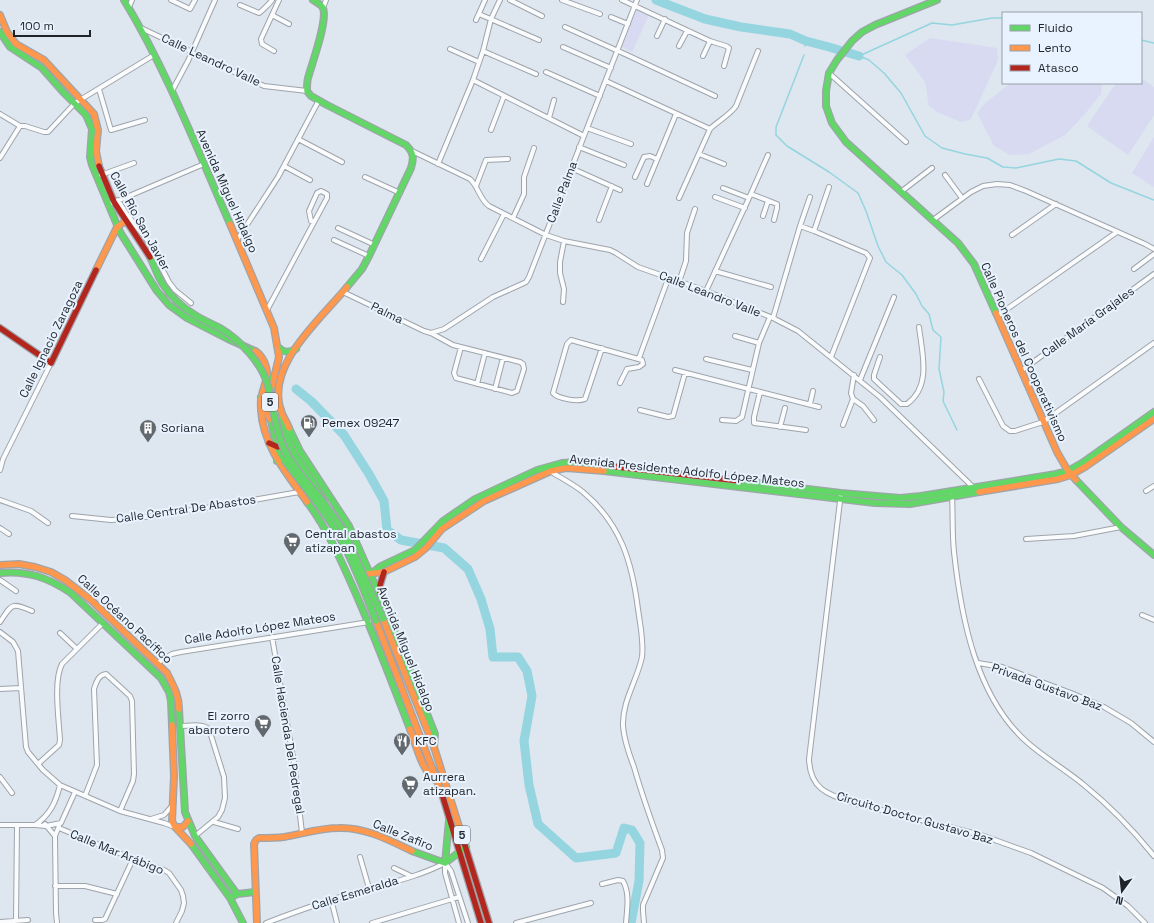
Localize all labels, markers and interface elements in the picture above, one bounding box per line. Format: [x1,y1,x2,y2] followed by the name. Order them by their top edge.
[14,12,90,38] scale bar
[1002,12,1142,84] legend
[20,18,54,34] text: 100 m
[1038,20,1073,36] text: Fluido
[159,30,263,90] street label: Calle Leandro Valle
[1038,40,1072,56] text: Lento
[1038,60,1079,76] text: Atasco
[193,127,261,255] street label: Avenida Miguel Hidalgo
[543,159,581,225] street label: Calle Palma
[106,169,174,274] street label: Calle Río San Javier
[977,260,1071,444] street label: Calle Pioneros del Cooperativismo
[657,267,763,321] street label: Calle Leandro Valle
[16,277,86,400] street label: Calle Ignacio Zaragoza
[1038,283,1138,361] street label: Calle María Grajales
[368,298,406,328] street label: Palma
[262,393,278,411] road number: 5
[299,413,319,438] fuel station icon: Pemex 09247
[322,415,399,431] place label: Pemex 09247
[138,418,158,443] building icon: Soriana
[161,420,204,436] place label: Soriana
[569,451,805,491] street label: Avenida Presidente Adolfo López Mateos
[115,491,257,527] street label: Calle Central De Abastos
[305,526,396,556] place label: Central abastos atizapan
[282,531,302,556] supermarket icon: Central abastos atizapan
[74,571,176,667] street label: Calle Océano Pacífico
[374,584,438,714] street label: Avenida Miguel Hidalgo
[183,608,337,648] street label: Calle Adolfo López Mateos
[268,655,308,815] street label: Calle Hacienda Del Pedregal
[989,660,1105,714] street label: Privada Gustavo Baz
[188,708,250,738] place label: El zorro abarrotero
[253,713,273,738] supermarket icon: El zorro abarrotero
[392,731,412,756] restaurant icon: KFC
[415,733,437,749] place label: KFC
[423,769,476,799] place label: Aurrera atizapan.
[400,774,420,799] supermarket icon: Aurrera atizapan.
[835,788,995,848] street label: Circuito Doctor Gustavo Baz
[370,816,436,854] street label: Calle Zafiro
[68,826,166,878] street label: Calle Mar Arábigo
[454,826,470,844] road number: 5
[1102,871,1142,911] north arrow
[310,872,400,914] street label: Calle Esmeralda
[1114,893,1125,908] text: N

